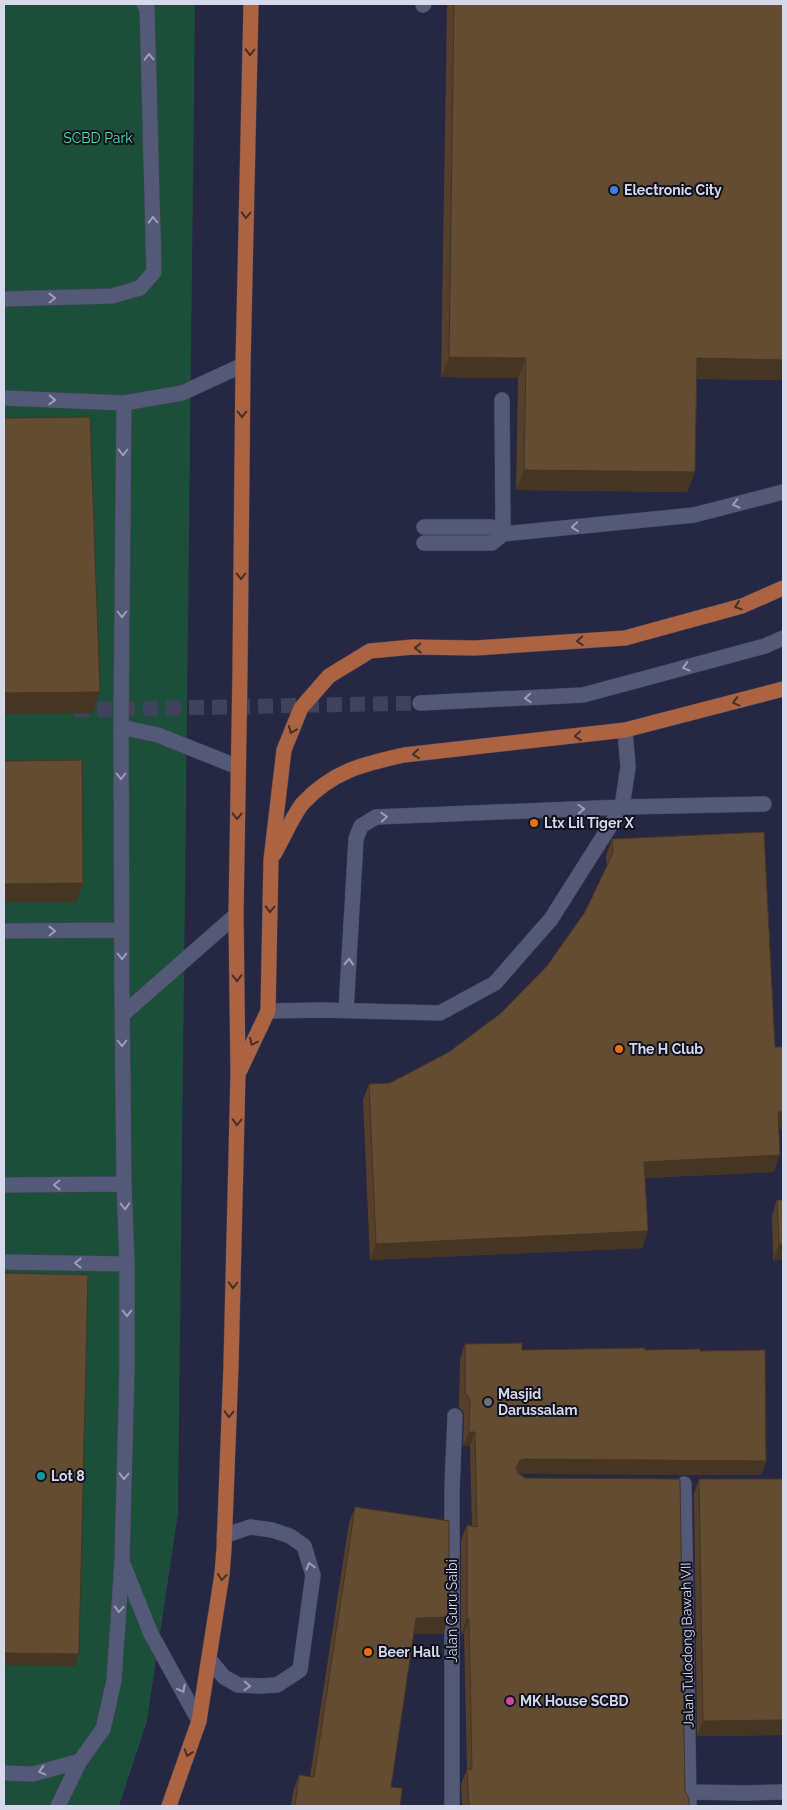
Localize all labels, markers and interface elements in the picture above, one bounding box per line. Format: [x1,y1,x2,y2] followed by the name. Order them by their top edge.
[244,49,255,57] one-way arrow
[143,53,154,61] one-way arrow
[63,130,133,146] park label: SCBD Park
[624,182,722,198] place label: Electronic City
[608,184,620,196] marker: Electronic City
[241,212,251,219] one-way arrow
[147,215,158,223] one-way arrow
[49,293,57,303] one-way arrow
[49,395,57,406] one-way arrow
[237,410,247,418] one-way arrow
[118,448,128,456] one-way arrow
[732,499,741,509] one-way arrow
[571,521,579,532] one-way arrow
[236,573,246,581] one-way arrow
[735,601,743,611] one-way arrow
[117,611,127,619] one-way arrow
[576,635,584,646] one-way arrow
[414,642,422,653] one-way arrow
[683,662,691,672] one-way arrow
[523,692,531,703] one-way arrow
[733,696,741,706] one-way arrow
[288,725,298,734] one-way arrow
[573,730,581,741] one-way arrow
[412,748,420,759] one-way arrow
[116,772,126,780] one-way arrow
[577,803,585,814] one-way arrow
[380,811,388,822] one-way arrow
[232,812,242,820] one-way arrow
[544,815,635,831] place label: Ltx Lil Tiger X
[528,817,540,829] marker: Ltx Lil Tiger X
[265,906,275,913] one-way arrow
[49,926,57,936] one-way arrow
[117,952,127,960] one-way arrow
[344,958,355,966] one-way arrow
[231,975,242,983] one-way arrow
[249,1037,259,1046] one-way arrow
[117,1040,127,1048] one-way arrow
[629,1041,703,1057] place label: The H Club
[613,1043,625,1055] marker: The H Club
[231,1118,242,1126] one-way arrow
[53,1180,61,1190] one-way arrow
[119,1202,130,1210] one-way arrow
[74,1258,82,1269] one-way arrow
[228,1281,238,1289] one-way arrow
[122,1310,132,1317] one-way arrow
[498,1386,577,1418] place label: Masjid Darussalam
[482,1396,494,1408] marker: Masjid Darussalam
[224,1411,234,1419] one-way arrow
[51,1468,85,1484] place label: Lot 8
[35,1470,47,1482] marker: Lot 8
[119,1472,129,1480] one-way arrow
[444,1559,460,1663] street label: Jalan Guru Saibi
[305,1562,316,1570] one-way arrow
[678,1562,696,1728] street label: Jalan Tulodong Bawah VII
[217,1572,227,1581] one-way arrow
[113,1605,124,1613] one-way arrow
[378,1644,441,1660] place label: Beer Hall
[362,1646,374,1658] marker: Beer Hall
[243,1680,251,1691] one-way arrow
[175,1684,185,1693] one-way arrow
[520,1693,629,1709] place label: MK House SCBD
[504,1695,516,1707] marker: MK House SCBD
[184,1748,194,1757] one-way arrow
[38,1765,47,1776] one-way arrow

